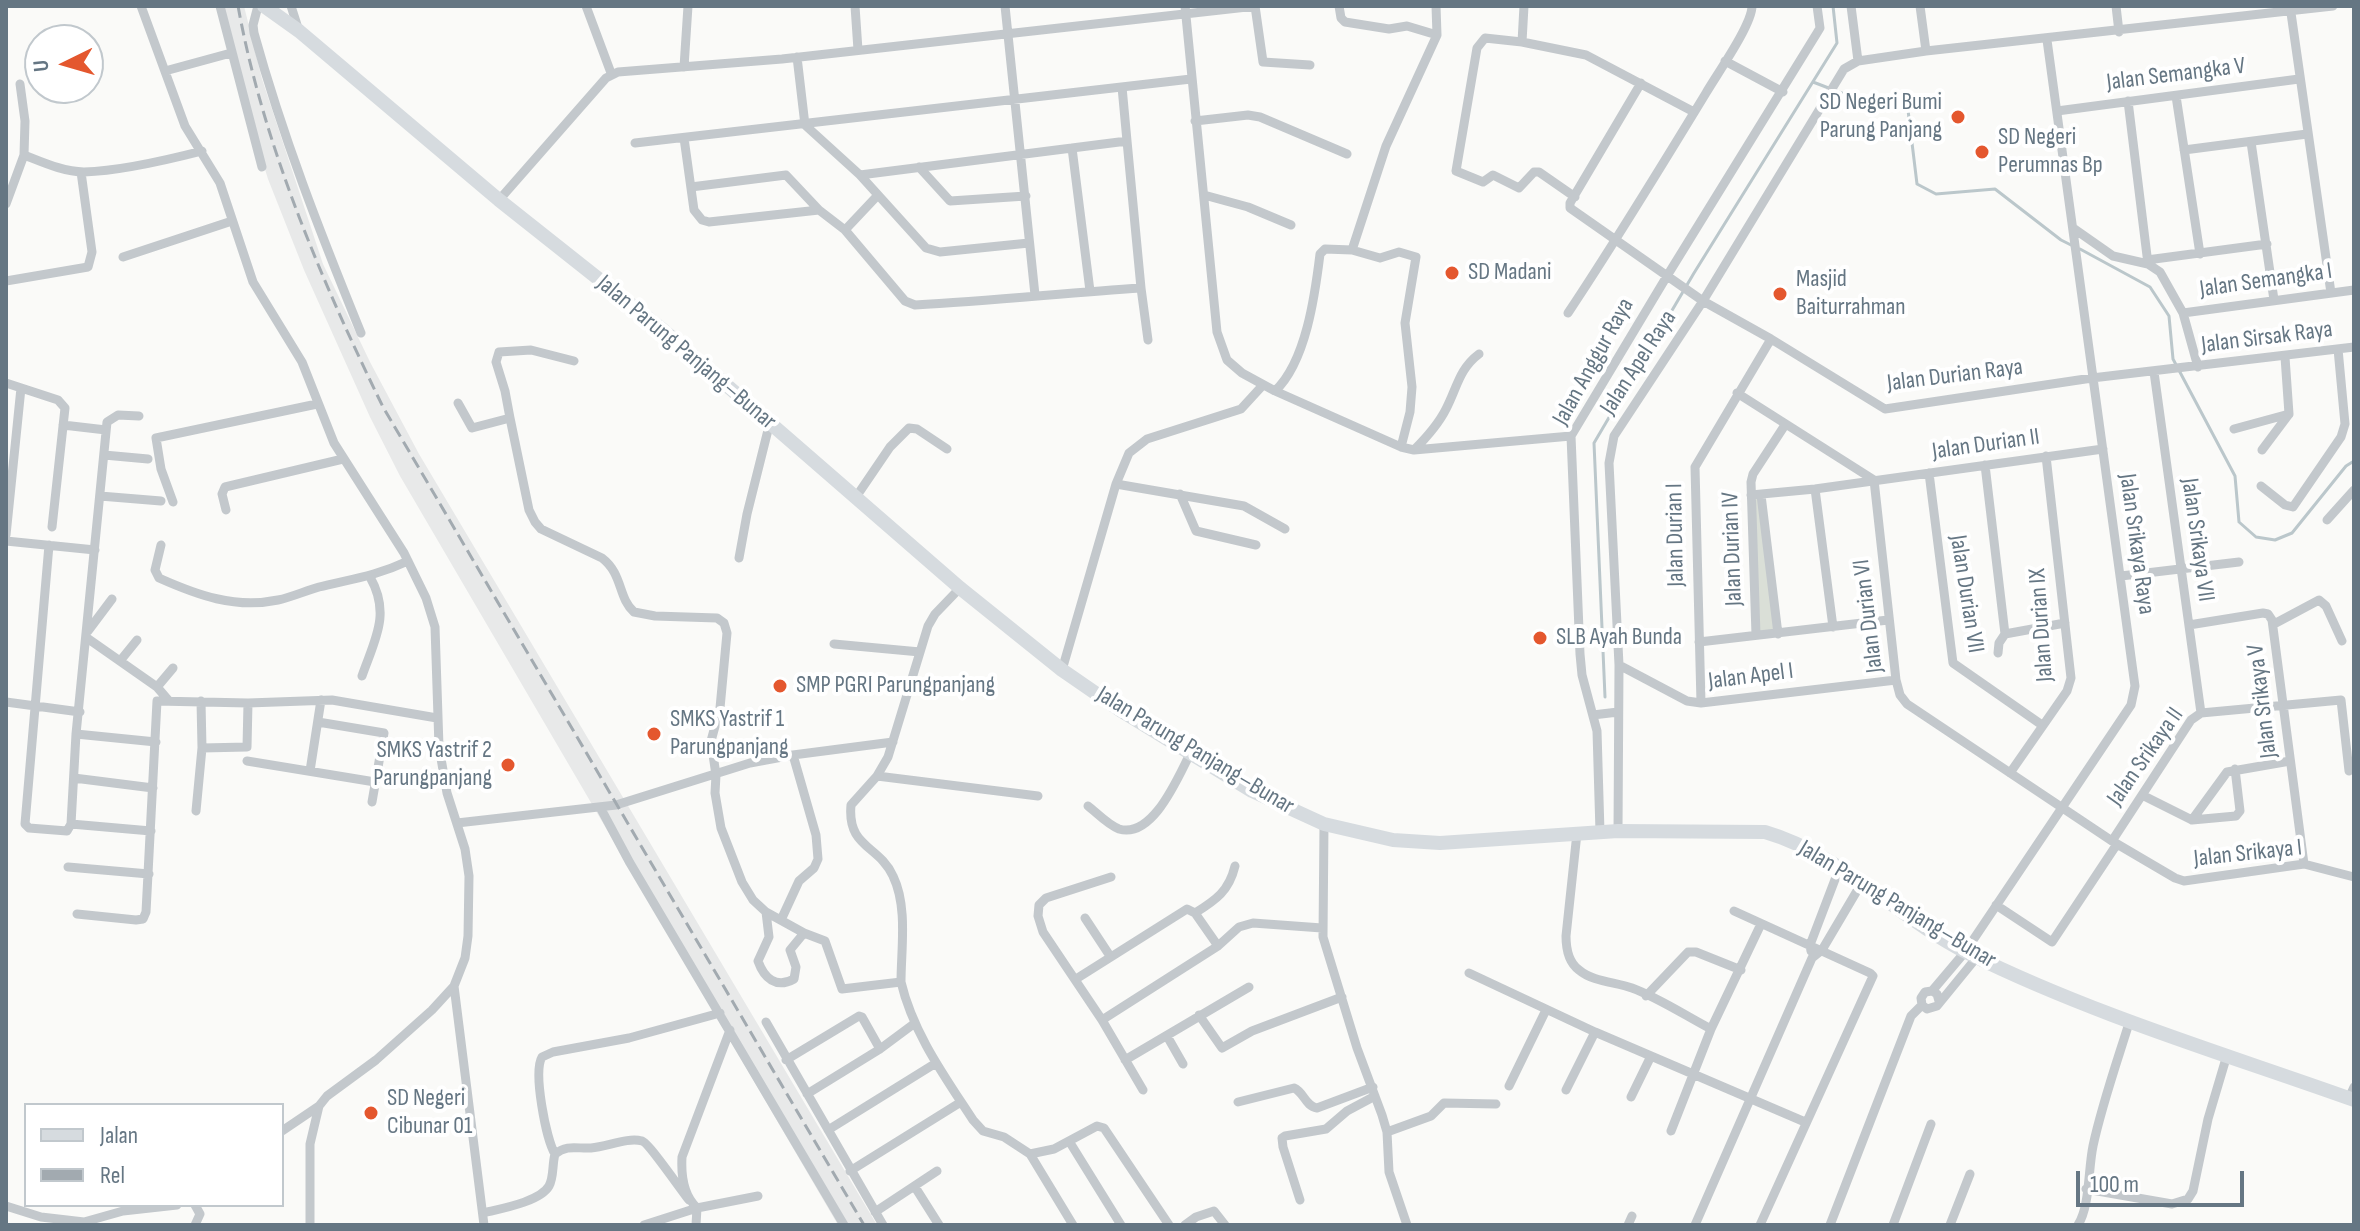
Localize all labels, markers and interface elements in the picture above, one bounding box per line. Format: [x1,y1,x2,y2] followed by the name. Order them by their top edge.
[24,24,104,104] north arrow
[2105,52,2247,98] street label: Jalan Semangka V
[28,59,56,73] text: U
[1819,89,1942,145] place label: SD Negeri Bumi Parung Panjang
[1949,108,1967,126] marker: SD Negeri Bumi Parung Panjang
[1998,124,2103,180] place label: SD Negeri Perumnas Bp
[1973,143,1991,161] marker: SD Negeri Perumnas Bp
[2198,257,2334,305] street label: Jalan Semangka I
[1468,259,1551,287] place label: SD Madani
[1443,264,1461,282] marker: SD Madani
[1796,266,1906,322] place label: Masjid Baiturrahman
[590,270,782,436] street label: Jalan Parung Panjang–Bunar
[1771,285,1789,303] marker: Masjid Baiturrahman
[1547,293,1641,431] street label: Jalan Anggur Raya
[1595,305,1683,421] street label: Jalan Apel Raya
[2200,316,2334,360] street label: Jalan Sirsak Raya
[1886,353,2024,399] street label: Jalan Durian Raya
[1930,423,2042,467] street label: Jalan Durian II
[2112,472,2160,616] street label: Jalan Srikaya Raya
[2174,476,2220,604] street label: Jalan Srikaya VII
[1661,483,1691,587] street label: Jalan Durian I
[1717,491,1749,607] street label: Jalan Durian IV
[1942,533,1990,655] street label: Jalan Durian VII
[1848,558,1890,674] street label: Jalan Durian VI
[2024,567,2060,683] street label: Jalan Durian IX
[1556,624,1682,652] place label: SLB Ayah Bunda
[1531,629,1549,647] marker: SLB Ayah Bunda
[2242,642,2284,760] street label: Jalan Srikaya V
[1707,658,1795,696] street label: Jalan Apel I
[796,672,995,700] place label: SMP PGRI Parungpanjang
[771,677,789,695] marker: SMP PGRI Parungpanjang
[1091,681,1299,821] street label: Jalan Parung Panjang–Bunar
[2102,702,2190,812] street label: Jalan Srikaya II
[670,706,789,762] place label: SMKS Yastrif 1 Parungpanjang
[645,725,663,743] marker: SMKS Yastrif 1 Parungpanjang
[373,737,492,793] place label: SMKS Yastrif 2 Parungpanjang
[499,756,517,774] marker: SMKS Yastrif 2 Parungpanjang
[2192,834,2304,874] street label: Jalan Srikaya I
[1793,835,2001,975] street label: Jalan Parung Panjang–Bunar
[387,1085,472,1141] place label: SD Negeri Cibunar 01
[24,1103,284,1207] legend
[362,1104,380,1122] marker: SD Negeri Cibunar 01
[100,1121,138,1150] text: Jalan
[2080,1155,2248,1205] scale bar
[100,1161,125,1190] text: Rel
[2090,1170,2139,1199] text: 100 m

